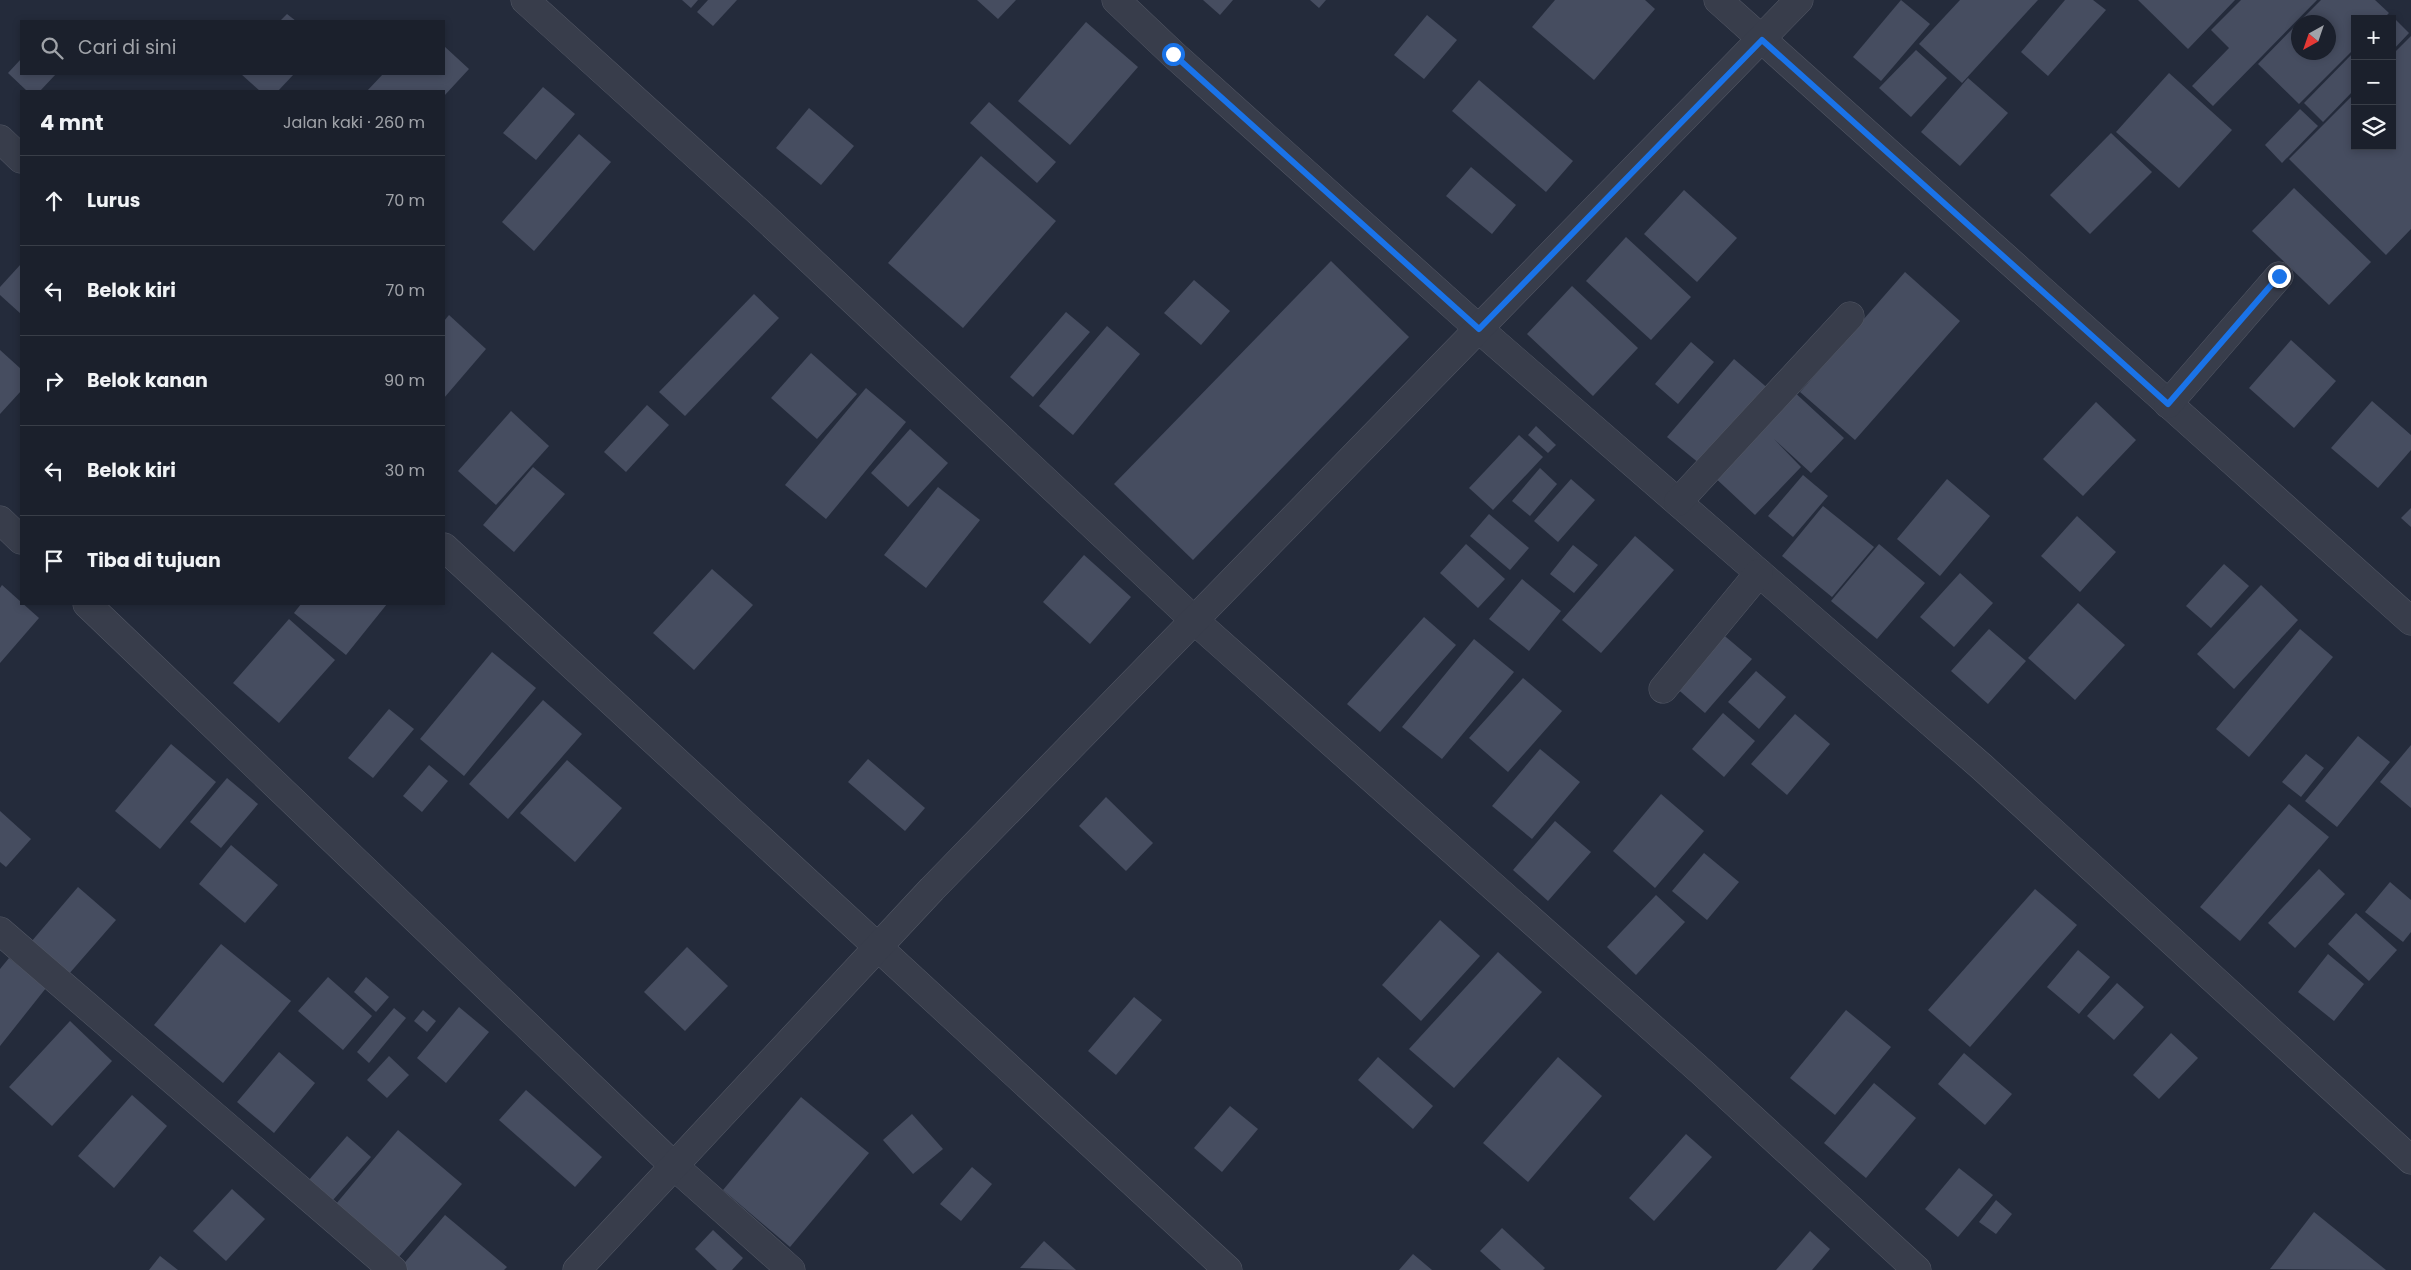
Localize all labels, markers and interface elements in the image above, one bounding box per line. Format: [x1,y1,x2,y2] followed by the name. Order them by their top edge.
[2291,15,2336,60] north arrow
[2351,15,2396,150] map controls
[2351,15,2396,60] button: +
[20,20,445,75] search box
[38,34,66,62] icon: search
[78,34,176,61] text: Cari di sini
[1162,43,1185,66] route start
[2351,60,2396,105] button: −
[2351,105,2396,150] button: layers
[40,108,104,137] text: 4 mnt
[283,111,425,134] text: Jalan kaki · 260 m
[40,187,68,215] icon: ahead
[87,187,140,214] text: Lurus
[385,189,425,212] text: 70 m
[2268,265,2291,288] route end
[40,277,68,305] icon: left
[87,277,176,304] text: Belok kiri
[385,279,425,302] text: 70 m
[40,367,68,395] icon: right
[87,367,208,394] text: Belok kanan
[384,369,425,392] text: 90 m
[40,457,68,485] icon: left
[87,457,176,484] text: Belok kiri
[385,459,425,482] text: 30 m
[40,547,68,575] icon: arrive
[87,547,221,574] text: Tiba di tujuan

